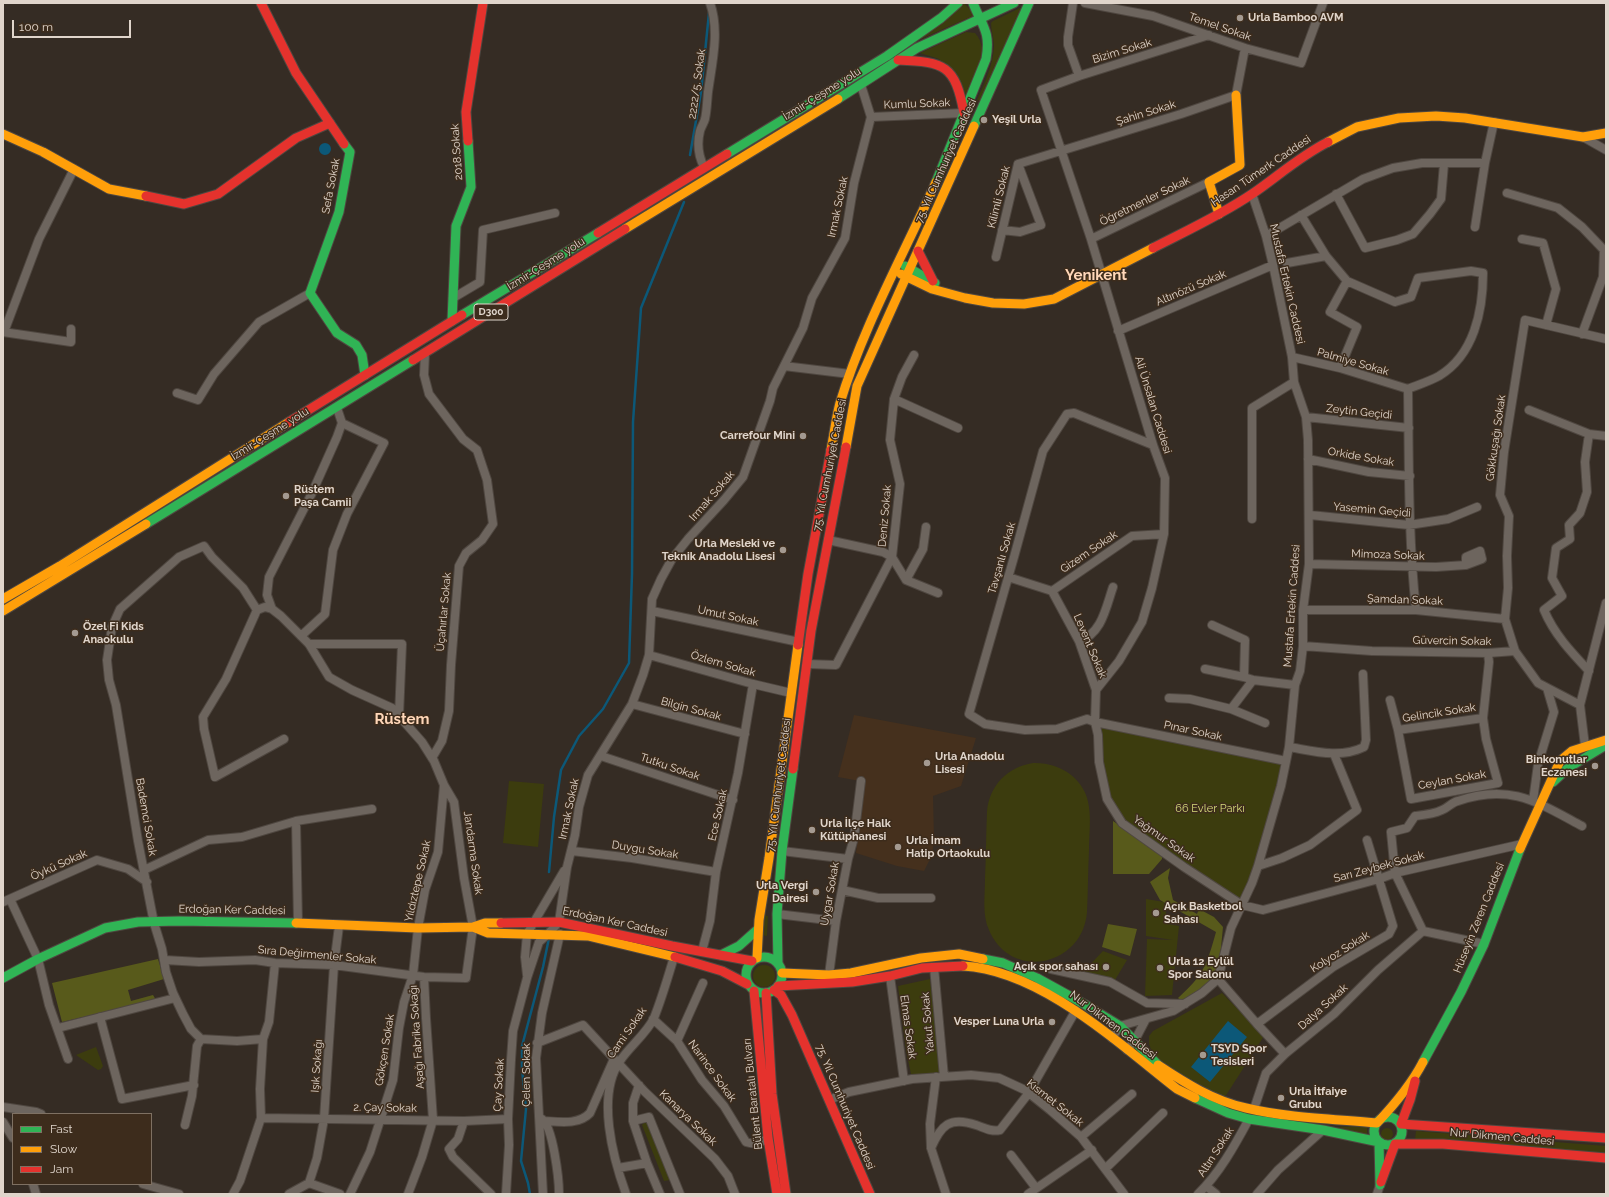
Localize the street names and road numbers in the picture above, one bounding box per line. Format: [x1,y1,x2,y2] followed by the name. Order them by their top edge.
[1187,10,1253,44] street label: Temel Sokak
[1091,36,1153,66] street label: Bizim Sokak
[686,48,708,120] street label: 2222/5. Sokak
[781,65,863,123] street label: İzmir-Çeşme yolu
[883,96,951,112] street label: Kumlu Sokak
[913,97,979,225] street label: 75. Yıl Cumhuriyet Caddesi
[1115,98,1177,128] street label: Şahin Sokak
[448,123,466,181] street label: 2018.Sokak
[1209,133,1313,209] street label: Hasan Tümerk Caddesi
[319,157,343,215] street label: Sefa Sokak
[985,164,1013,230] street label: Kilimli Sokak
[1098,173,1192,229] street label: Öğretmenler Sokak
[825,175,851,239] street label: Irmak Sokak
[1267,223,1307,345] street label: Mustafa Ertekin Caddesi
[505,235,587,293] street label: İzmir-Çeşme yolu
[1154,267,1228,309] street label: Altınözü Sokak
[474,304,508,320] road number: D300
[1316,345,1390,379] street label: Palmiye Sokak
[1132,355,1174,455] street label: Ali Ünsalan Caddesi
[1483,394,1509,482] street label: Gökkuşağı Sokak
[811,398,849,532] street label: 75. Yıl Cumhuriyet Caddesi
[1325,402,1393,422] street label: Zeytin Geçidi
[229,405,311,463] street label: İzmir-Çeşme yolu
[1327,445,1395,469] street label: Orkide Sokak
[687,468,737,524] street label: Irmak Sokak
[876,484,894,548] street label: Deniz Sokak
[1333,500,1411,520] street label: Yasemin Geçidi
[985,521,1019,595] street label: Tavşanlı Sokak
[1058,528,1120,576] street label: Gizem Sokak
[1281,544,1303,668] street label: Mustafa Ertekin Caddesi
[1351,547,1425,563] street label: Mimoza Sokak
[434,572,454,652] street label: Üçahırlar Sokak
[1367,592,1443,608] street label: Şamdan Sokak
[696,603,760,629] street label: Umut Sokak
[1071,612,1109,680] street label: Levent Sokak
[1413,634,1491,648] street label: Güvercin Sokak
[689,648,757,680] street label: Özlem Sokak
[659,695,723,723] street label: Bilgin Sokak
[1401,701,1477,725] street label: Gelincik Sokak
[764,717,794,853] street label: 75. Yıl Cumhuriyet Caddesi
[1163,718,1223,744] street label: Pınar Sokak
[639,751,701,783] street label: Tutku Sokak
[1417,768,1487,792] street label: Ceylan Sokak
[133,777,159,857] street label: Bademci Sokak
[556,777,582,841] street label: Irmak Sokak
[706,788,730,842] street label: Ece Sokak
[461,810,485,896] street label: Jandarma Sokak
[1130,813,1198,865] street label: Yağmur Sokak
[611,838,679,862] street label: Duygu Sokak
[402,839,434,923] street label: Yıldıztepe Sokak
[29,847,89,883] street label: Öykü Sokak
[1332,849,1426,885] street label: Sarı Zeybek Sokak
[818,861,842,927] street label: Uygar Sokak
[1451,861,1507,975] street label: Hüseyin Zeren Caddesi
[178,902,286,918] street label: Erdoğan Ker Caddesi
[561,904,669,940] street label: Erdoğan Ker Caddesi
[1308,929,1372,975] street label: Kolyoz Sokak
[257,943,377,967] street label: Sıra Değirmenler Sokak
[1296,981,1350,1033] street label: Dalya Sokak
[407,985,427,1089] street label: Aşağı Fabrika Sokağı
[1067,988,1159,1062] street label: Nur Dikmen Caddesi
[919,992,937,1054] street label: Yakut Sokak
[897,994,919,1060] street label: Elmas Sokak
[604,1005,650,1061] street label: Cami Sokak
[373,1013,397,1087] street label: Gökçen Sokak
[685,1038,739,1104] street label: Narince Sokak
[741,1038,765,1150] street label: Bülent Baratalı Bulvarı
[309,1039,325,1093] street label: Işık Sokağı
[813,1042,877,1172] street label: 75. Yıl Cumhuriyet Caddesi
[520,1043,534,1107] street label: Çelen Sokak
[491,1058,507,1112] street label: Çay Sokak
[1024,1077,1086,1129] street label: Kısmet Sokak
[657,1087,719,1149] street label: Kanarya Sokak
[353,1101,417,1115] street label: 2. Çay Sokak
[1195,1125,1237,1179] street label: Altın Sokak
[1449,1126,1555,1148] street label: Nur Dikmen Caddesi

